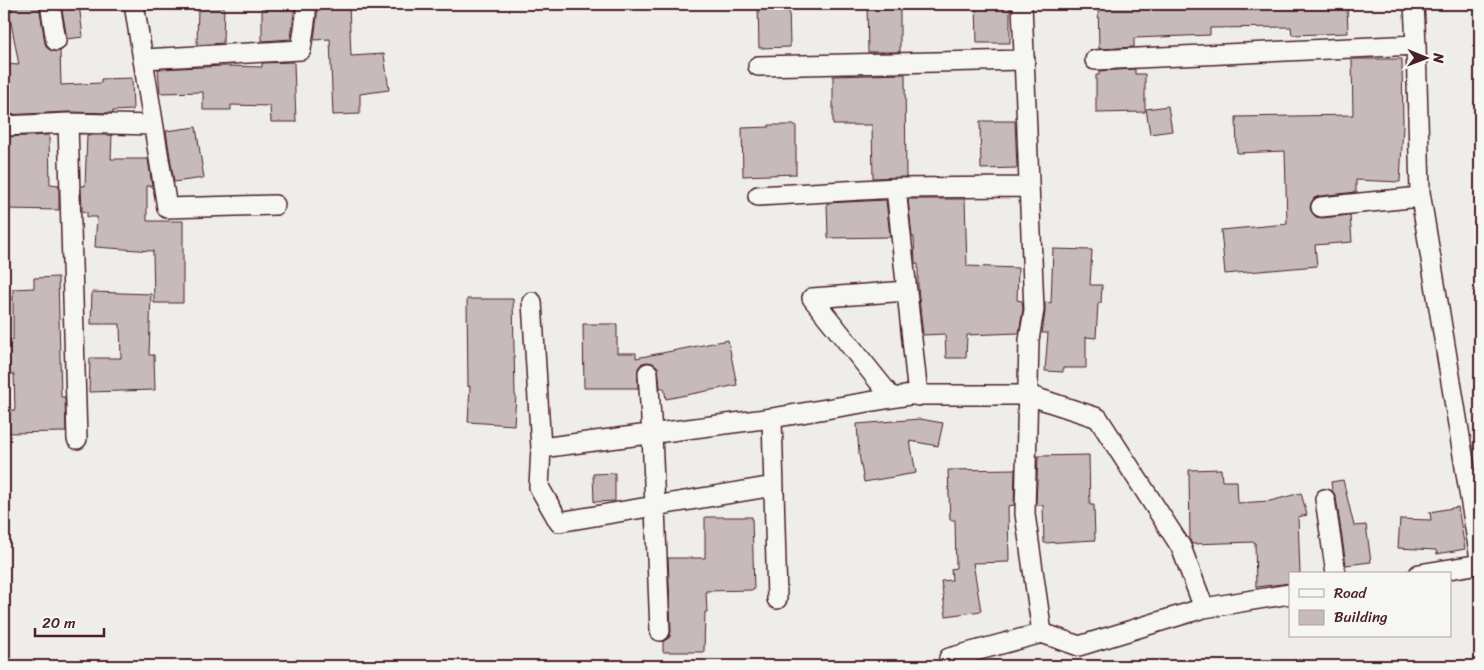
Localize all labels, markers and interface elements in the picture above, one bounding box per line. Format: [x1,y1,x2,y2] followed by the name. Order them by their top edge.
[1402,32,1452,82] north arrow
[1426,52,1451,64] text: N
[1289,572,1452,638] legend
[1334,580,1367,606] text: Road
[1334,604,1388,630] text: Building
[35,605,104,637] scale bar
[42,610,76,636] text: 20 m

